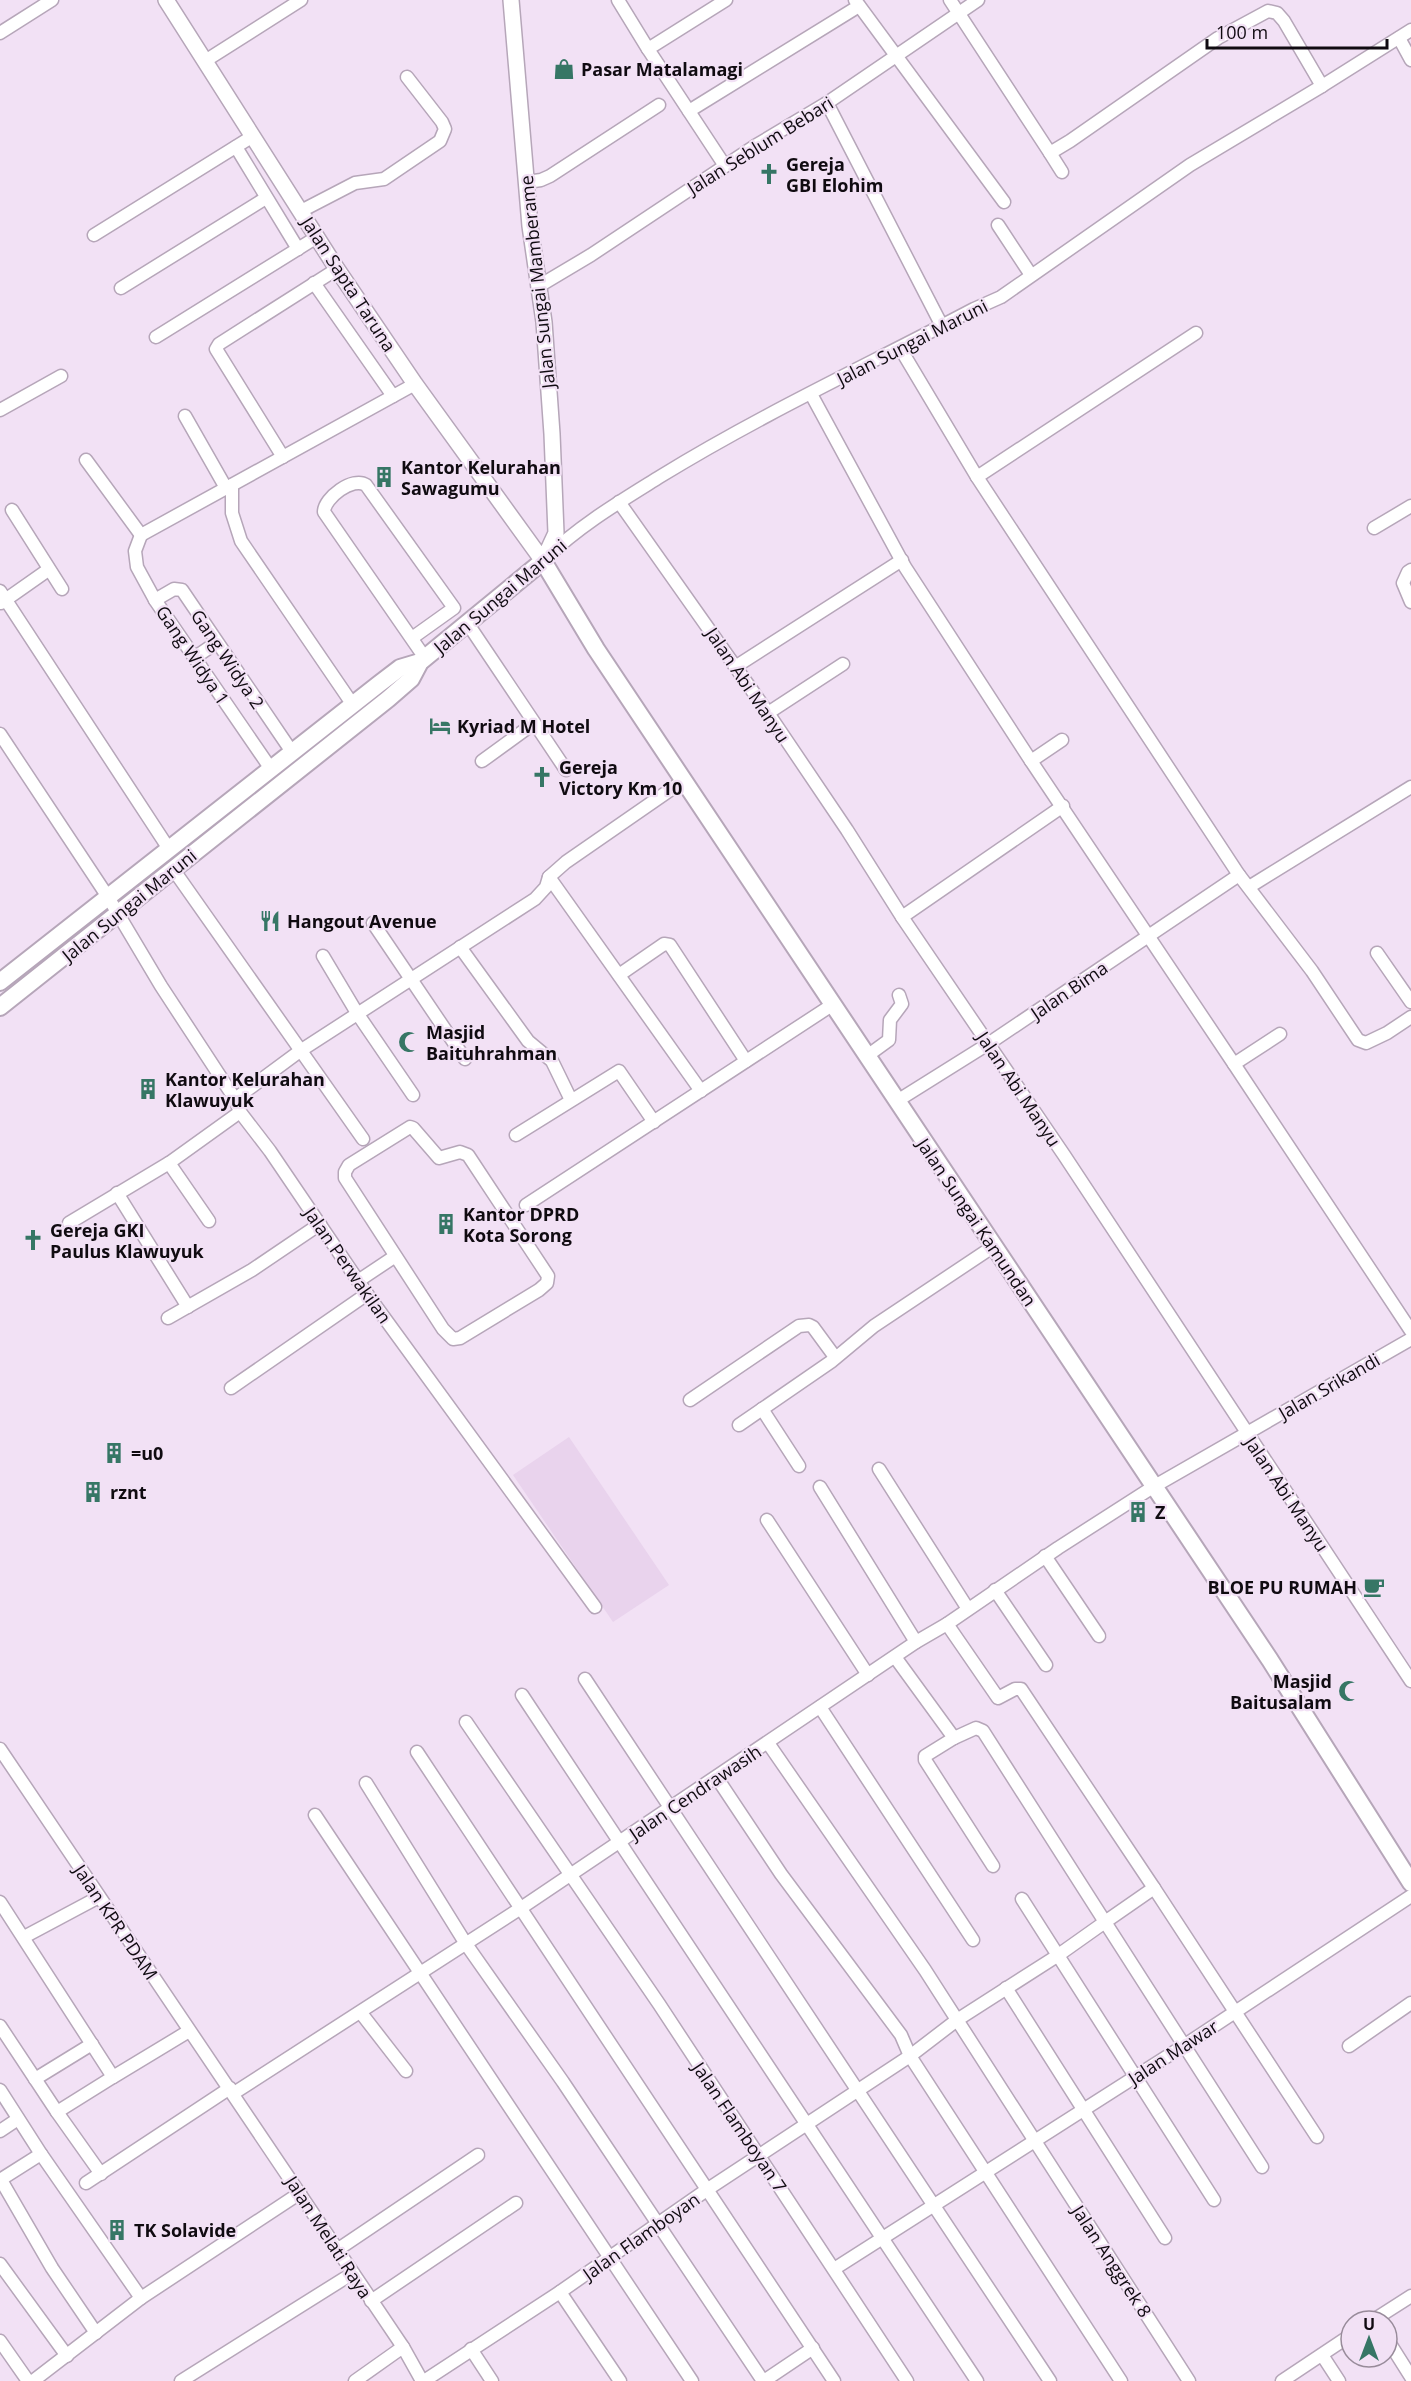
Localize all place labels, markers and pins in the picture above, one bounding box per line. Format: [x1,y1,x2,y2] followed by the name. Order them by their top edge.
[552,57,576,81] shop icon: Pasar Matalamagi
[581,57,743,81] place label: Pasar Matalamagi
[786,152,883,197] place label: Gereja GBI Elohim
[757,162,781,186] church icon: Gereja GBI Elohim
[401,455,561,500] place label: Kantor Kelurahan Sawagumu
[372,465,396,489] building icon: Kantor Kelurahan Sawagumu
[428,714,452,738] hotel icon: Kyriad M Hotel
[457,714,590,738] place label: Kyriad M Hotel
[559,755,682,800] place label: Gereja Victory Km 10
[530,765,554,789] church icon: Gereja Victory Km 10
[258,909,282,933] restaurant icon: Hangout Avenue
[287,909,437,933] place label: Hangout Avenue
[426,1020,557,1065] place label: Masjid Baituhrahman
[397,1030,421,1054] mosque icon: Masjid Baituhrahman
[165,1067,325,1112] place label: Kantor Kelurahan Klawuyuk
[136,1077,160,1101] building icon: Kantor Kelurahan Klawuyuk
[463,1202,579,1247] place label: Kantor DPRD Kota Sorong
[434,1212,458,1236] building icon: Kantor DPRD Kota Sorong
[50,1218,205,1263] place label: Gereja GKI Paulus Klawuyuk
[21,1228,45,1252] church icon: Gereja GKI Paulus Klawuyuk
[102,1441,126,1465] building icon: =u0
[131,1441,163,1465] place label: =u0
[81,1480,105,1504] building icon: rznt
[110,1480,147,1504] place label: rznt
[1126,1500,1150,1524] building icon: Z
[1155,1500,1165,1524] place label: Z
[1207,1575,1357,1599] place label: BLOE PU RUMAH
[1362,1575,1386,1599] cafe icon: BLOE PU RUMAH
[1230,1669,1332,1714] place label: Masjid Baitusalam
[1337,1679,1361,1703] mosque icon: Masjid Baitusalam
[105,2218,129,2242] building icon: TK Solavide
[134,2218,236,2242] place label: TK Solavide

